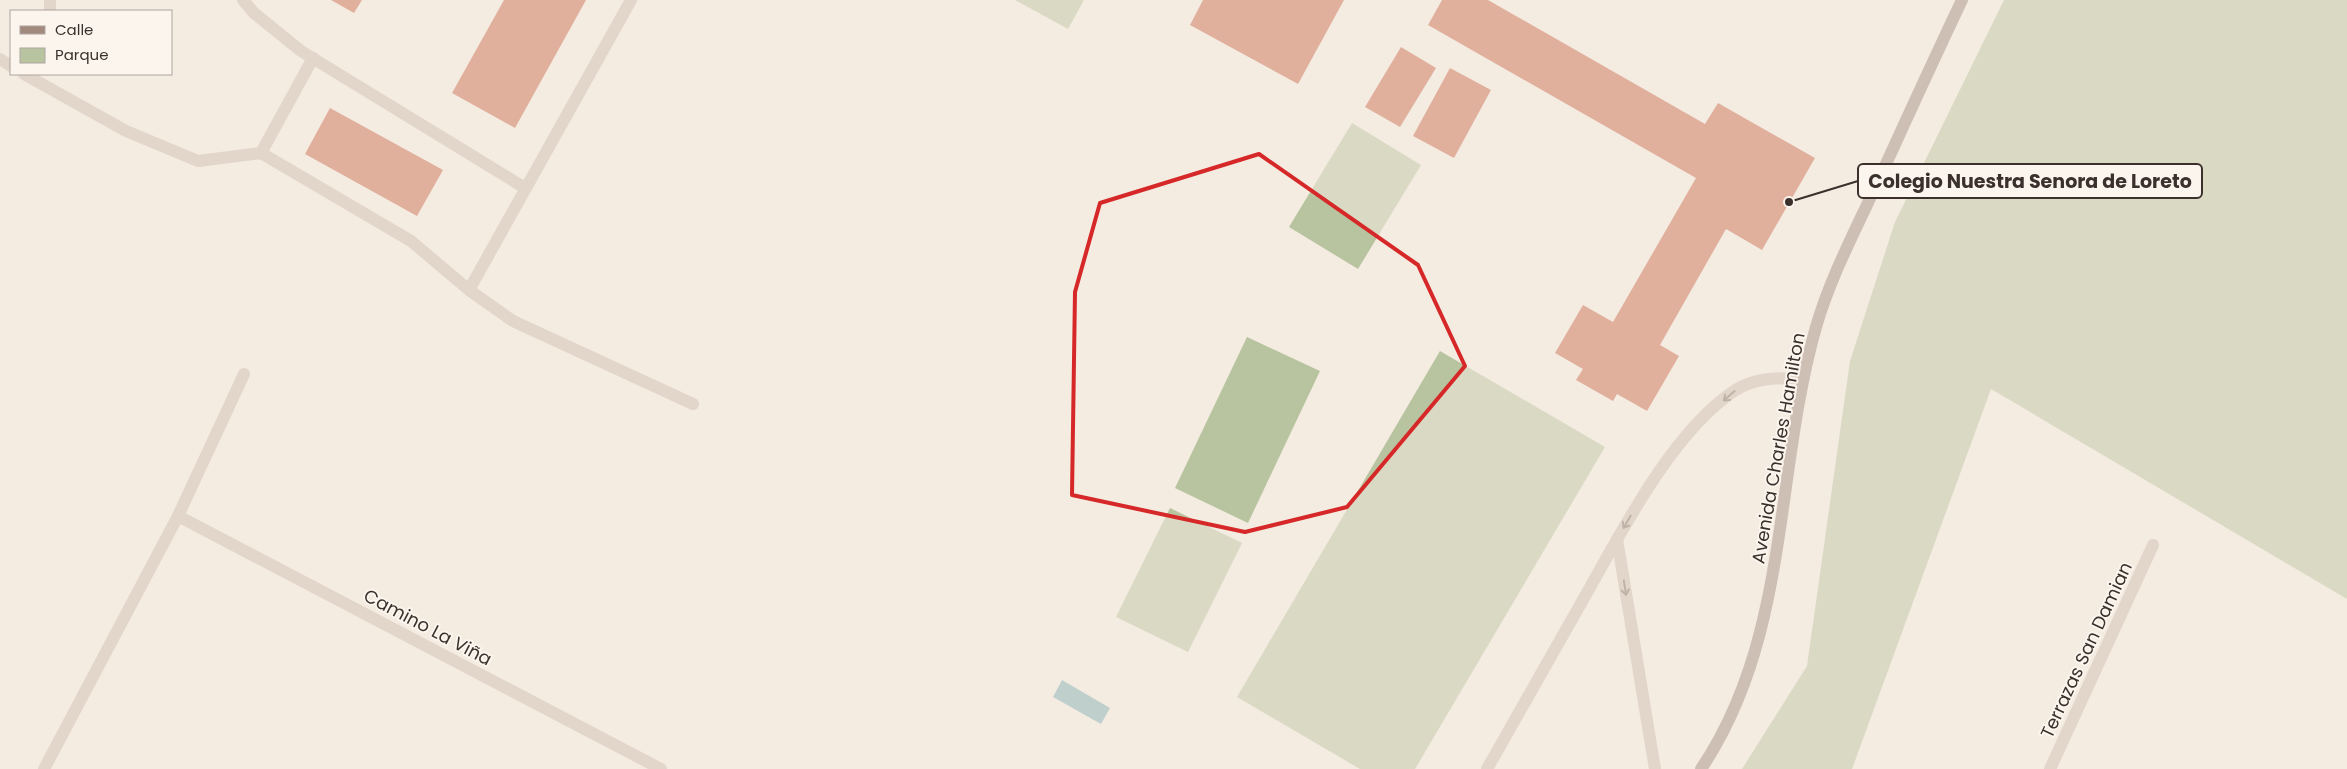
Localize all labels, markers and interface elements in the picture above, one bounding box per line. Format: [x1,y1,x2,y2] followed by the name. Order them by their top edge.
[10,10,172,75] legend
[55,19,93,40] text: Calle
[55,44,108,65] text: Parque
[1858,164,2202,198] callout: Colegio Nuestra Senora de Loreto
[1868,168,2192,195] text: Colegio Nuestra Senora de Loreto
[1745,331,1811,565] street label: Avenida Charles Hamilton
[1722,390,1735,402] one-way arrow
[1622,514,1632,528] one-way arrow
[2034,558,2138,742] street label: Terrazas San Damian
[1620,579,1630,595] one-way arrow
[359,583,497,671] street label: Camino La Viña

